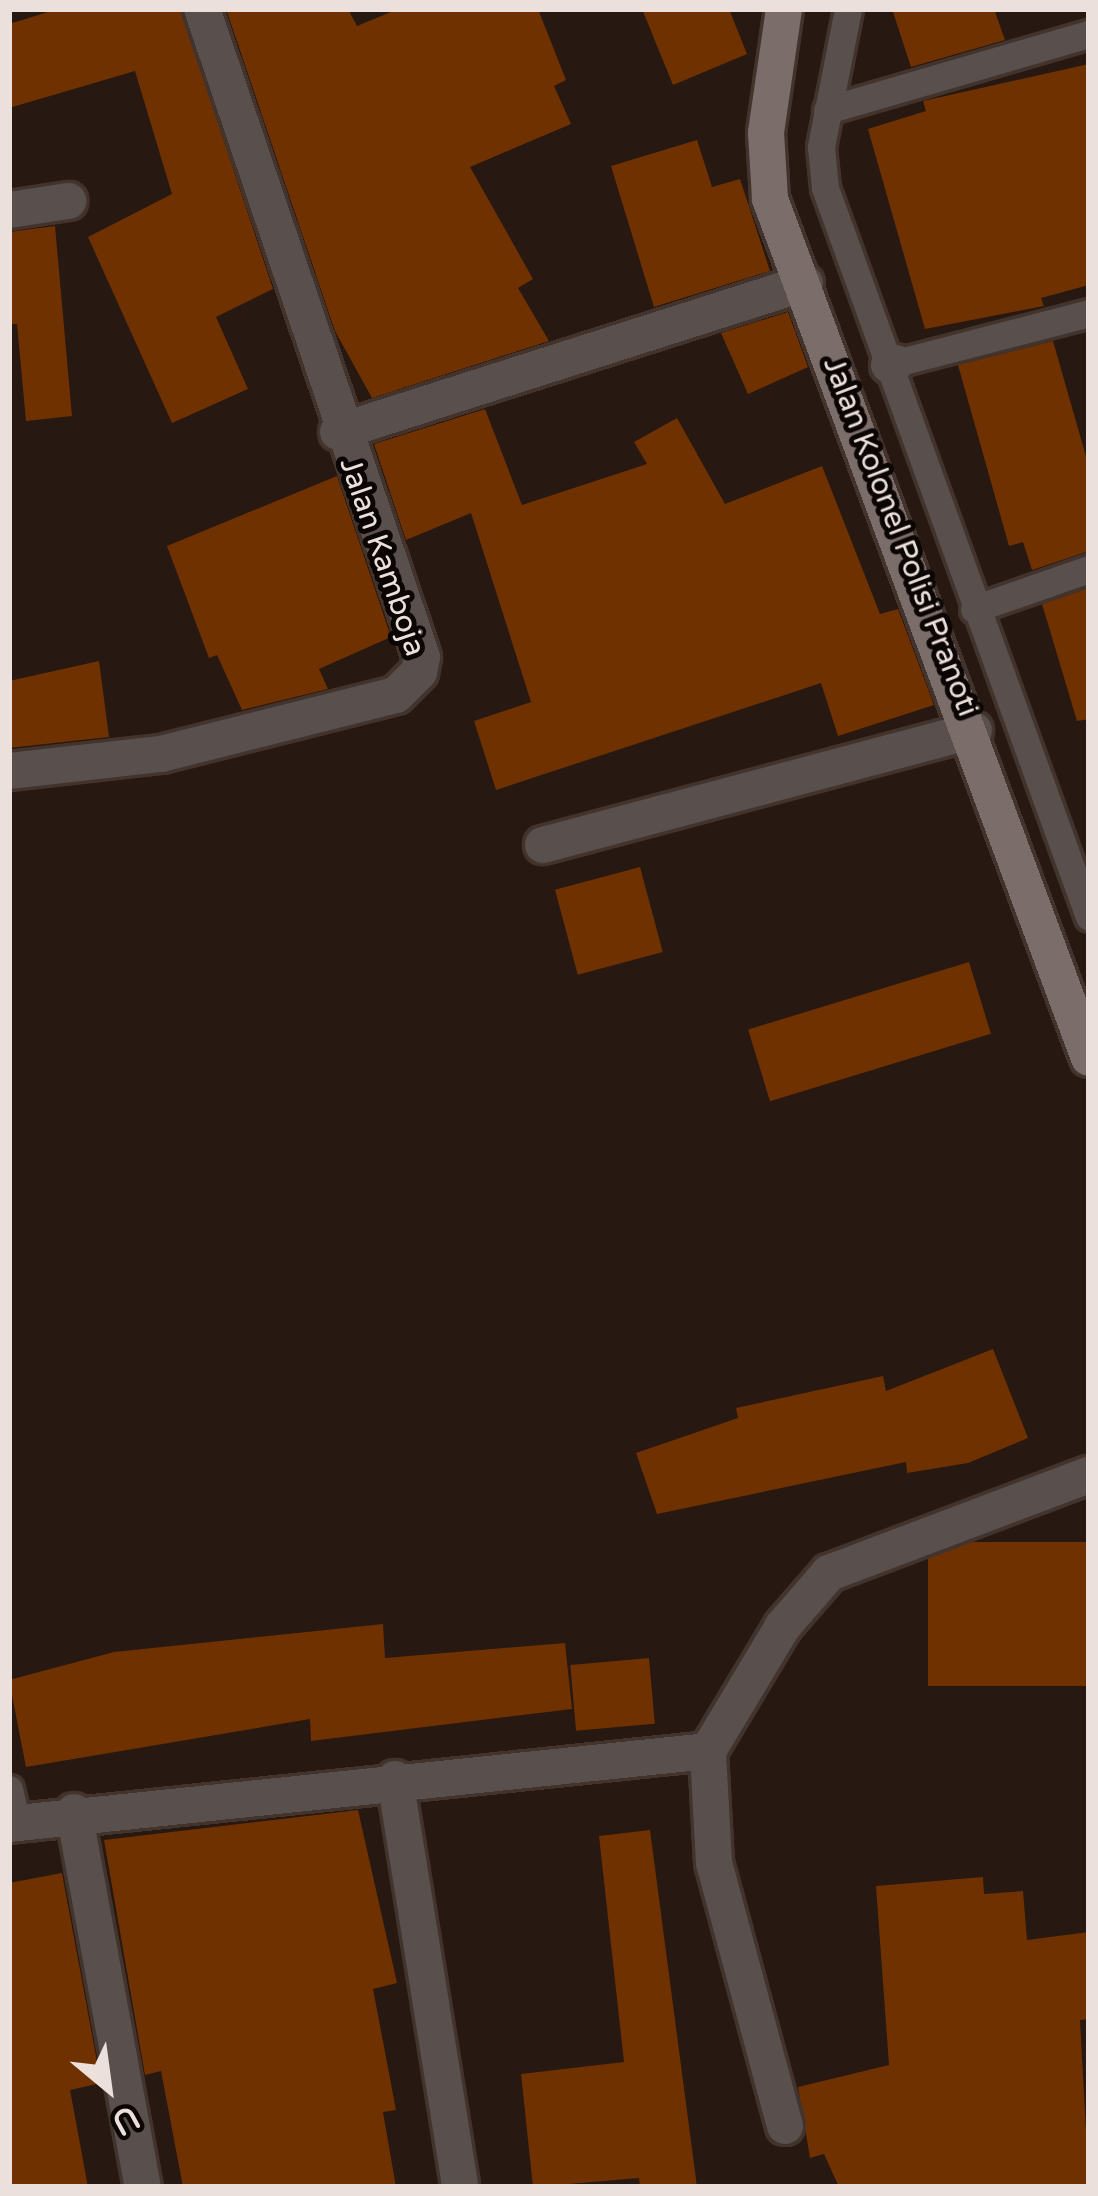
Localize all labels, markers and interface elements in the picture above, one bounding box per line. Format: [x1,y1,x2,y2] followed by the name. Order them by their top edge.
[815,352,985,722] street label: Jalan Kolonel Polisi Pranoti
[331,453,433,661] street label: Jalan Kamboja
[48,2028,168,2148] north arrow
[105,2097,146,2143] text: U

